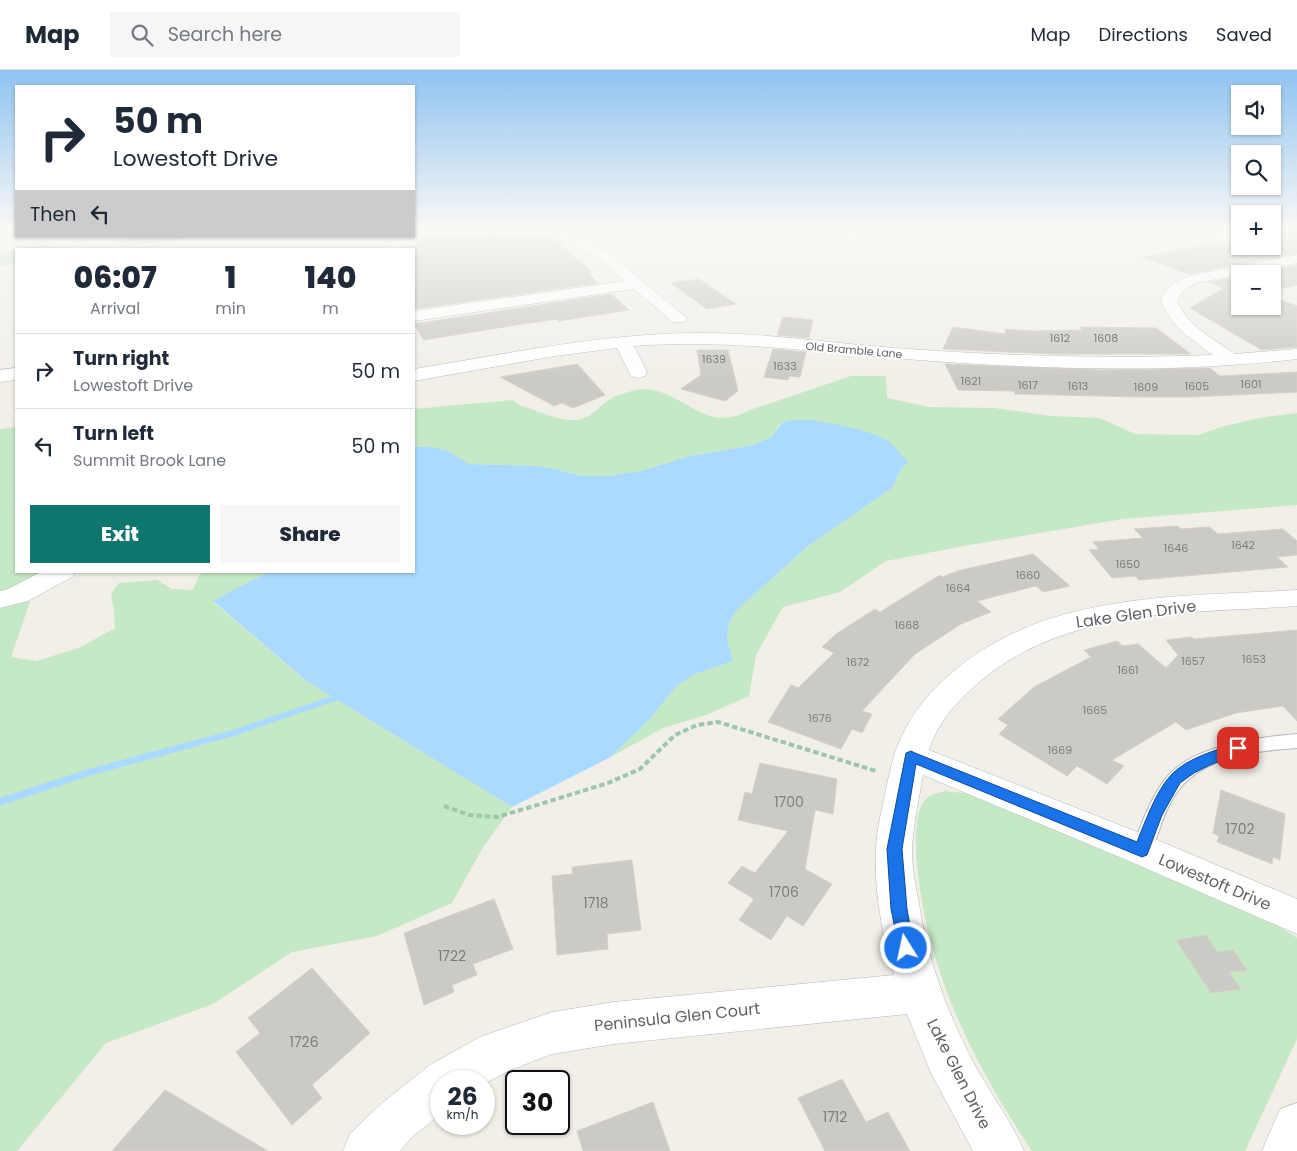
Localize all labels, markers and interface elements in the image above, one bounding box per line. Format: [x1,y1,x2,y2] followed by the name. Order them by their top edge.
[110,12,460,57] search box
[25,18,80,51] text: Map
[128,21,156,49] icon: search
[168,21,282,48] text: Search here
[1031,22,1070,47] text: Map
[1098,22,1188,47] text: Directions
[1216,22,1272,47] text: Saved
[1231,85,1281,315] map controls
[1231,85,1281,135] button: sound
[113,96,203,145] text: 50 m
[30,105,95,170] icon: right
[113,143,278,174] text: Lowestoft Drive
[1231,145,1281,195] button: search
[86,200,114,228] icon: left
[30,201,76,228] text: Then
[1231,205,1281,255] button: +
[74,256,157,299] text: 06:07
[225,256,236,299] text: 1
[304,256,356,299] text: 140
[1231,265,1281,315] button: −
[90,297,140,320] text: Arrival
[215,297,246,320] text: min
[322,297,339,320] text: m
[1050,330,1070,346] house number: 1612
[1094,330,1118,346] house number: 1608
[805,338,903,362] street label: Old Bramble Lane
[73,345,169,372] text: Turn right
[702,351,726,367] house number: 1639
[30,357,58,385] icon: right
[351,358,400,385] text: 50 m
[773,358,797,374] house number: 1633
[961,373,981,389] house number: 1621
[73,374,193,397] text: Lowestoft Drive
[1241,376,1261,392] house number: 1601
[1018,377,1038,393] house number: 1617
[1068,378,1088,394] house number: 1613
[1185,378,1209,394] house number: 1605
[1134,379,1158,395] house number: 1609
[73,420,154,447] text: Turn left
[30,432,58,460] icon: left
[351,433,400,460] text: 50 m
[73,449,226,472] text: Summit Brook Lane
[30,505,210,563] button: Exit
[220,505,400,563] button: Share
[1231,537,1255,553] house number: 1642
[1164,540,1188,556] house number: 1646
[1116,556,1140,572] house number: 1650
[1016,567,1040,583] house number: 1660
[946,580,970,596] house number: 1664
[1074,594,1198,634] street label: Lake Glen Drive
[895,617,919,633] house number: 1668
[1242,651,1266,667] house number: 1653
[1181,653,1205,669] house number: 1657
[847,654,869,670] house number: 1672
[1117,662,1139,678] house number: 1661
[1083,702,1107,718] house number: 1665
[808,710,832,726] house number: 1676
[1217,727,1259,769] pin
[1224,734,1252,762] icon: arrive
[1048,742,1072,758] house number: 1669
[774,792,804,812] house number: 1700
[1226,819,1254,839] house number: 1702
[1155,848,1275,916] street label: Lowestoft Drive
[769,882,799,902] house number: 1706
[583,893,609,913] house number: 1718
[879,921,931,973] position arrow
[438,946,466,966] house number: 1722
[593,997,761,1037] street label: Peninsula Glen Court
[921,1015,997,1133] street label: Lake Glen Drive
[289,1032,319,1052] house number: 1726
[505,1070,570,1135] speed limit sign: 30
[447,1079,478,1114] text: 26
[447,1106,478,1123] text: km/h
[823,1107,847,1127] house number: 1712

